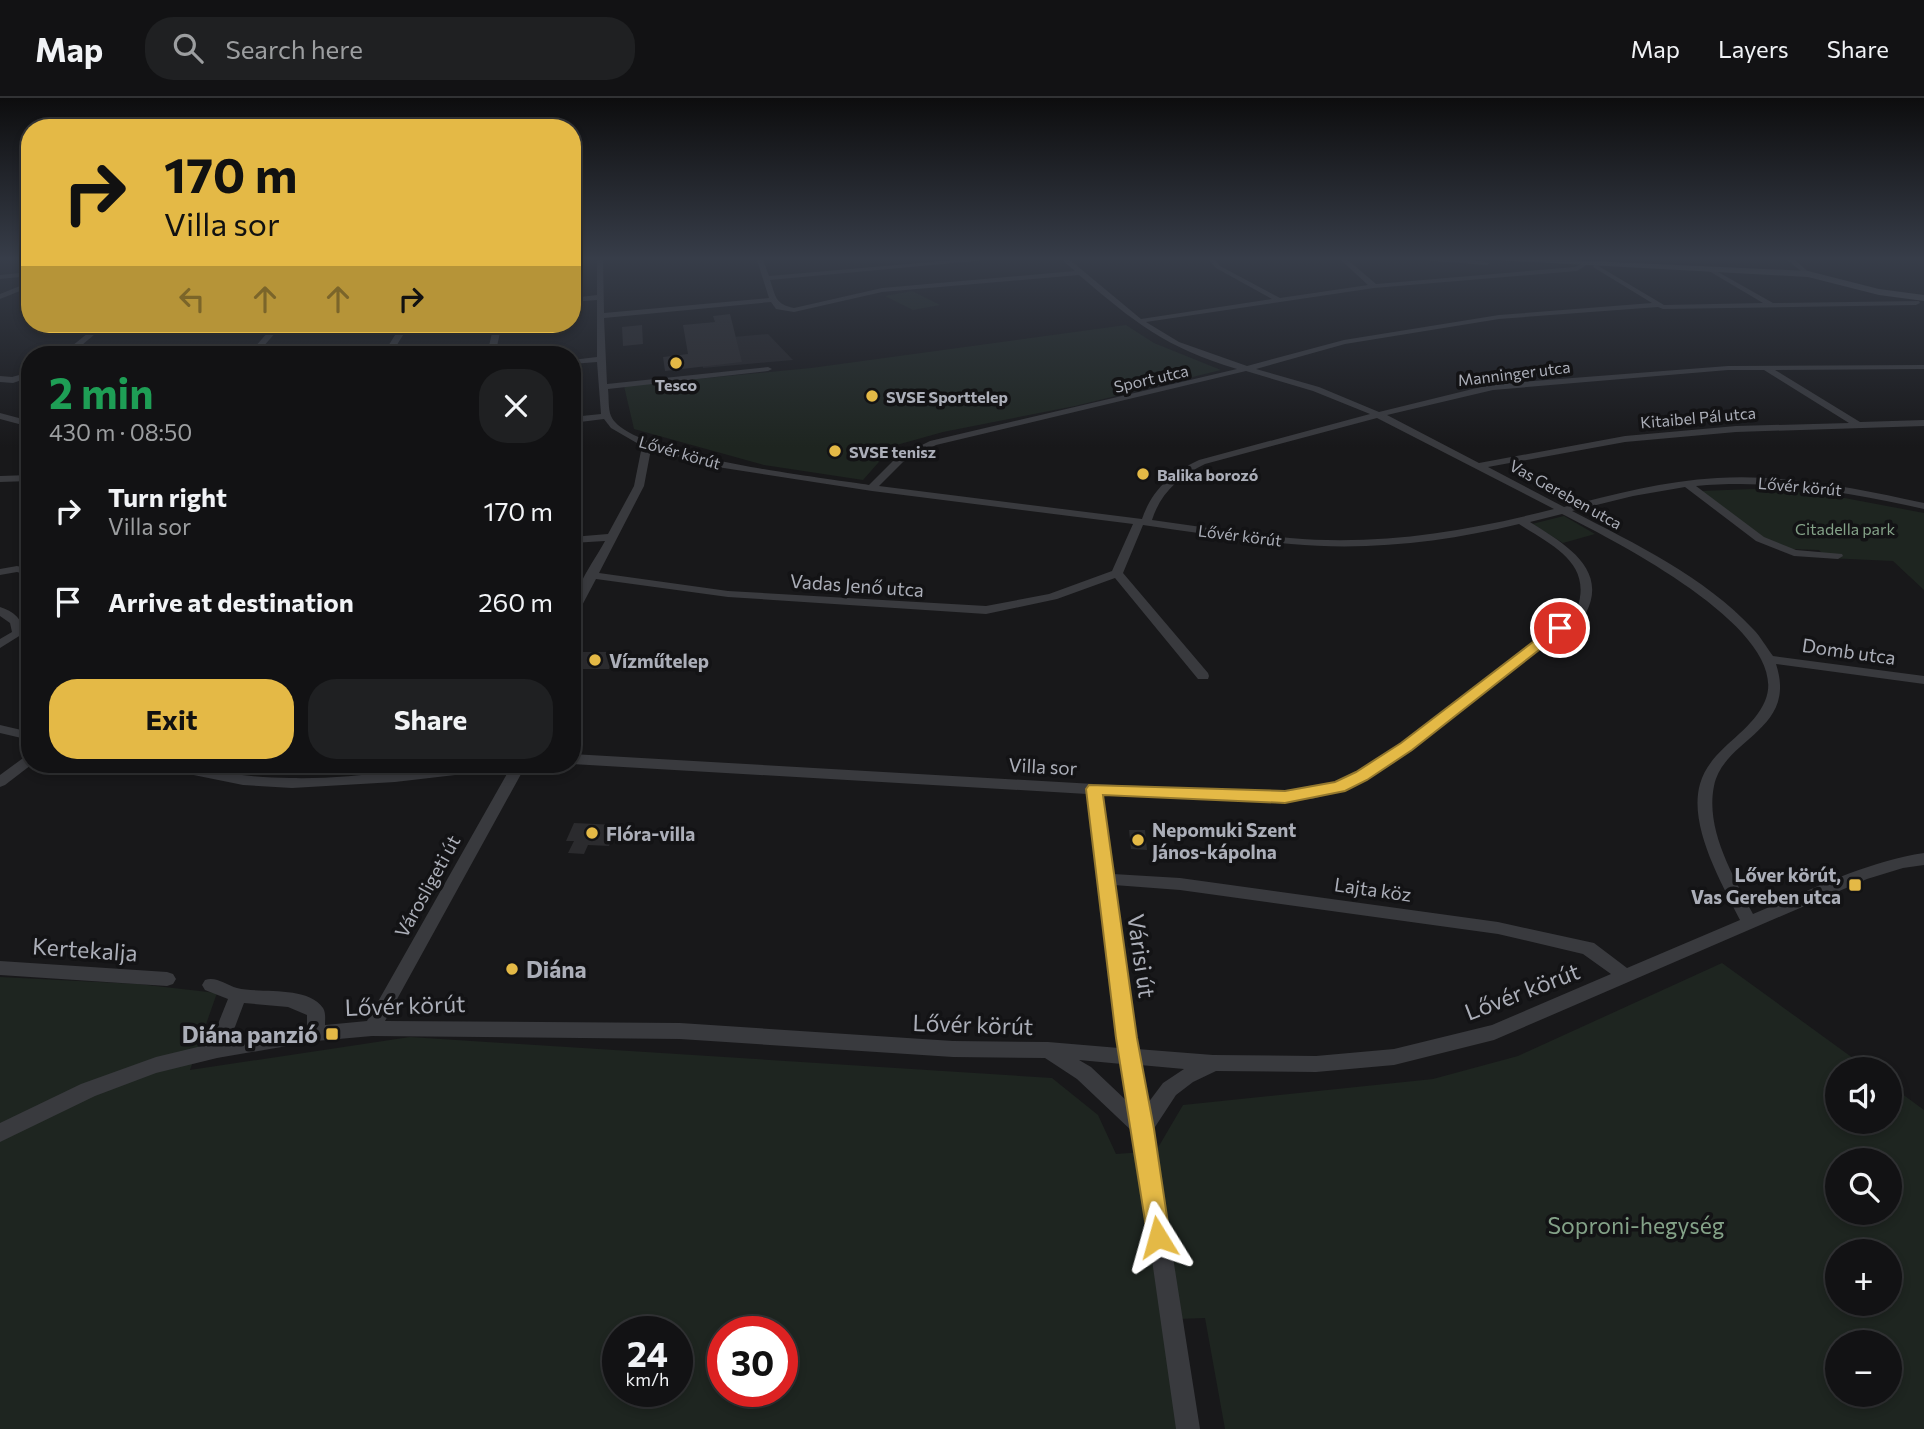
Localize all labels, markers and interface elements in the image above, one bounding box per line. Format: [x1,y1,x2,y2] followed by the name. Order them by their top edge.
[145,17,635,80] search box
[35,28,103,69] text: Map
[169,29,207,67] icon: search
[225,33,363,64] text: Search here
[1631,34,1680,63] text: Map
[1718,34,1789,63] text: Layers
[1827,34,1889,63] text: Share
[164,143,297,203] text: 170 m
[49,147,140,238] icon: right
[164,203,280,243] text: Villa sor
[173,280,211,318] icon: left
[246,280,284,318] icon: ahead
[319,280,357,318] icon: ahead
[392,280,430,318] icon: right
[668,355,684,371] marker: Tesco
[1457,357,1571,389] street label: Manninger utca
[1112,360,1190,396] street label: Sport utca
[49,366,154,418] text: 2 min
[479,369,553,443] button: close
[655,375,698,394] place label: Tesco
[886,387,1008,406] place label: SVSE Sporttelep
[864,388,880,404] marker: SVSE Sporttelep
[1639,402,1757,432] street label: Kitaibel Pál utca
[49,418,192,446] text: 430 m · 08:50
[637,431,723,473] street label: Lővér körút
[849,442,936,461] place label: SVSE tenisz
[827,443,843,459] marker: SVSE tenisz
[1507,455,1625,533] street label: Vas Gereben utca
[1157,465,1259,484] place label: Balika borozó
[1135,466,1151,482] marker: Balika borozó
[1757,473,1843,499] street label: Lővér körút
[108,481,227,512] text: Turn right
[49,492,87,530] icon: right
[484,495,553,526] text: 170 m
[108,512,191,540] text: Villa sor
[1795,519,1895,538] park label: Citadella park
[1197,520,1283,550] street label: Lővér körút
[789,569,925,601] street label: Vadas Jenő utca
[49,583,87,621] icon: arrive
[108,586,354,617] text: Arrive at destination
[478,586,553,617] text: 260 m
[1530,598,1590,658] pin
[1541,609,1579,647] icon: arrive
[1801,633,1897,669] street label: Domb utca
[609,649,709,672] place label: Vízműtelep
[587,652,603,668] marker: Vízműtelep
[49,679,294,759] button: Exit
[308,679,553,759] button: Share
[1008,753,1078,779] street label: Villa sor
[1152,818,1296,863] place label: Nepomuki Szent János-kápolna
[606,822,695,845] place label: Flóra-villa
[584,825,600,841] marker: Flóra-villa
[389,831,465,941] street label: Városligeti út
[1130,832,1146,848] marker: Nepomuki Szent János-kápolna
[1691,863,1841,908] place label: Lőver körút, Vas Gereben utca
[1333,872,1413,906] street label: Lajta köz
[1847,877,1863,893] marker: Lőver körút, Vas Gereben utca
[1122,912,1162,1000] street label: Várisi út
[31,931,139,967] street label: Kertekalja
[526,955,587,983] place label: Diána
[1461,956,1583,1026] street label: Lővér körút
[504,961,520,977] marker: Diána
[344,989,466,1021] street label: Lővér körút
[912,1008,1034,1040] street label: Lővér körút
[182,1020,318,1048] place label: Diána panzió
[324,1026,340,1042] marker: Diána panzió
[1825,1057,1902,1407] map controls
[1825,1057,1902,1134] button: sound
[1825,1148,1902,1225] button: search
[1121,1200,1195,1274] position arrow
[1548,1211,1724,1239] park label: Soproni-hegység
[1825,1239,1902,1316] button: +
[707,1316,798,1407] speed limit sign: 30
[1825,1330,1902,1407] button: −
[627,1331,668,1374] text: 24
[626,1368,669,1390] text: km/h

